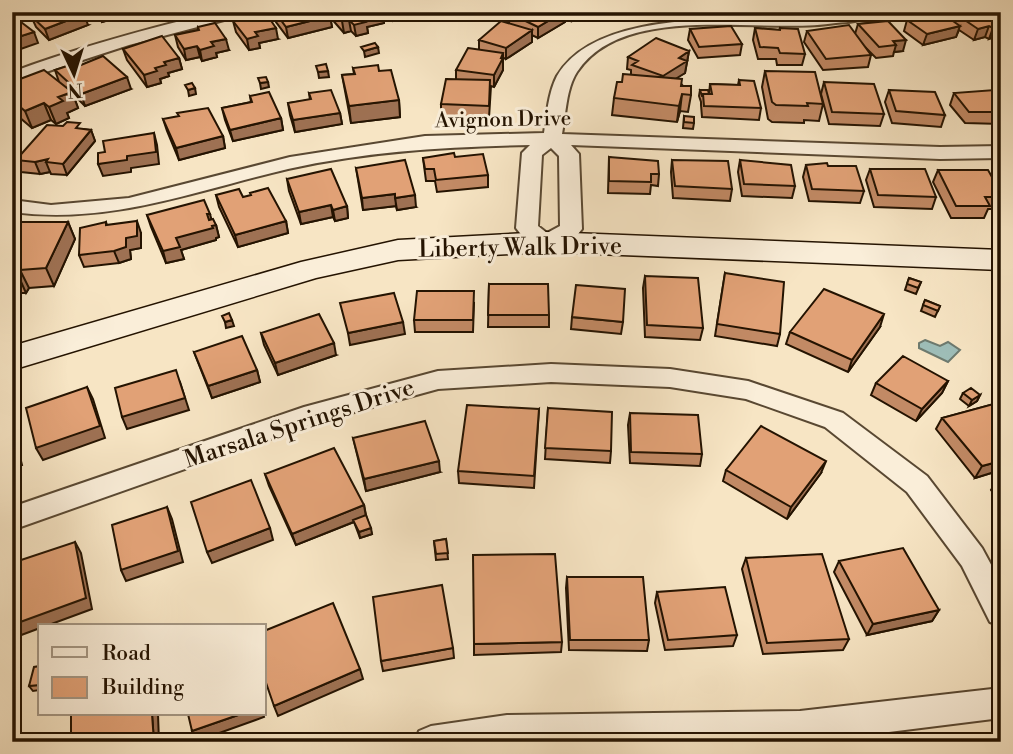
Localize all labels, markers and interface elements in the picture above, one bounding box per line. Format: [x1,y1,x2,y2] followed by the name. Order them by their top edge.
[38,38,108,108] north arrow
[67,77,83,102] text: N
[434,106,571,134] street label: Avignon Drive
[418,231,622,265] street label: Liberty Walk Drive
[180,373,418,475] street label: Marsala Springs Drive
[38,624,266,716] legend
[102,641,151,667] text: Road
[101,675,184,701] text: Building

